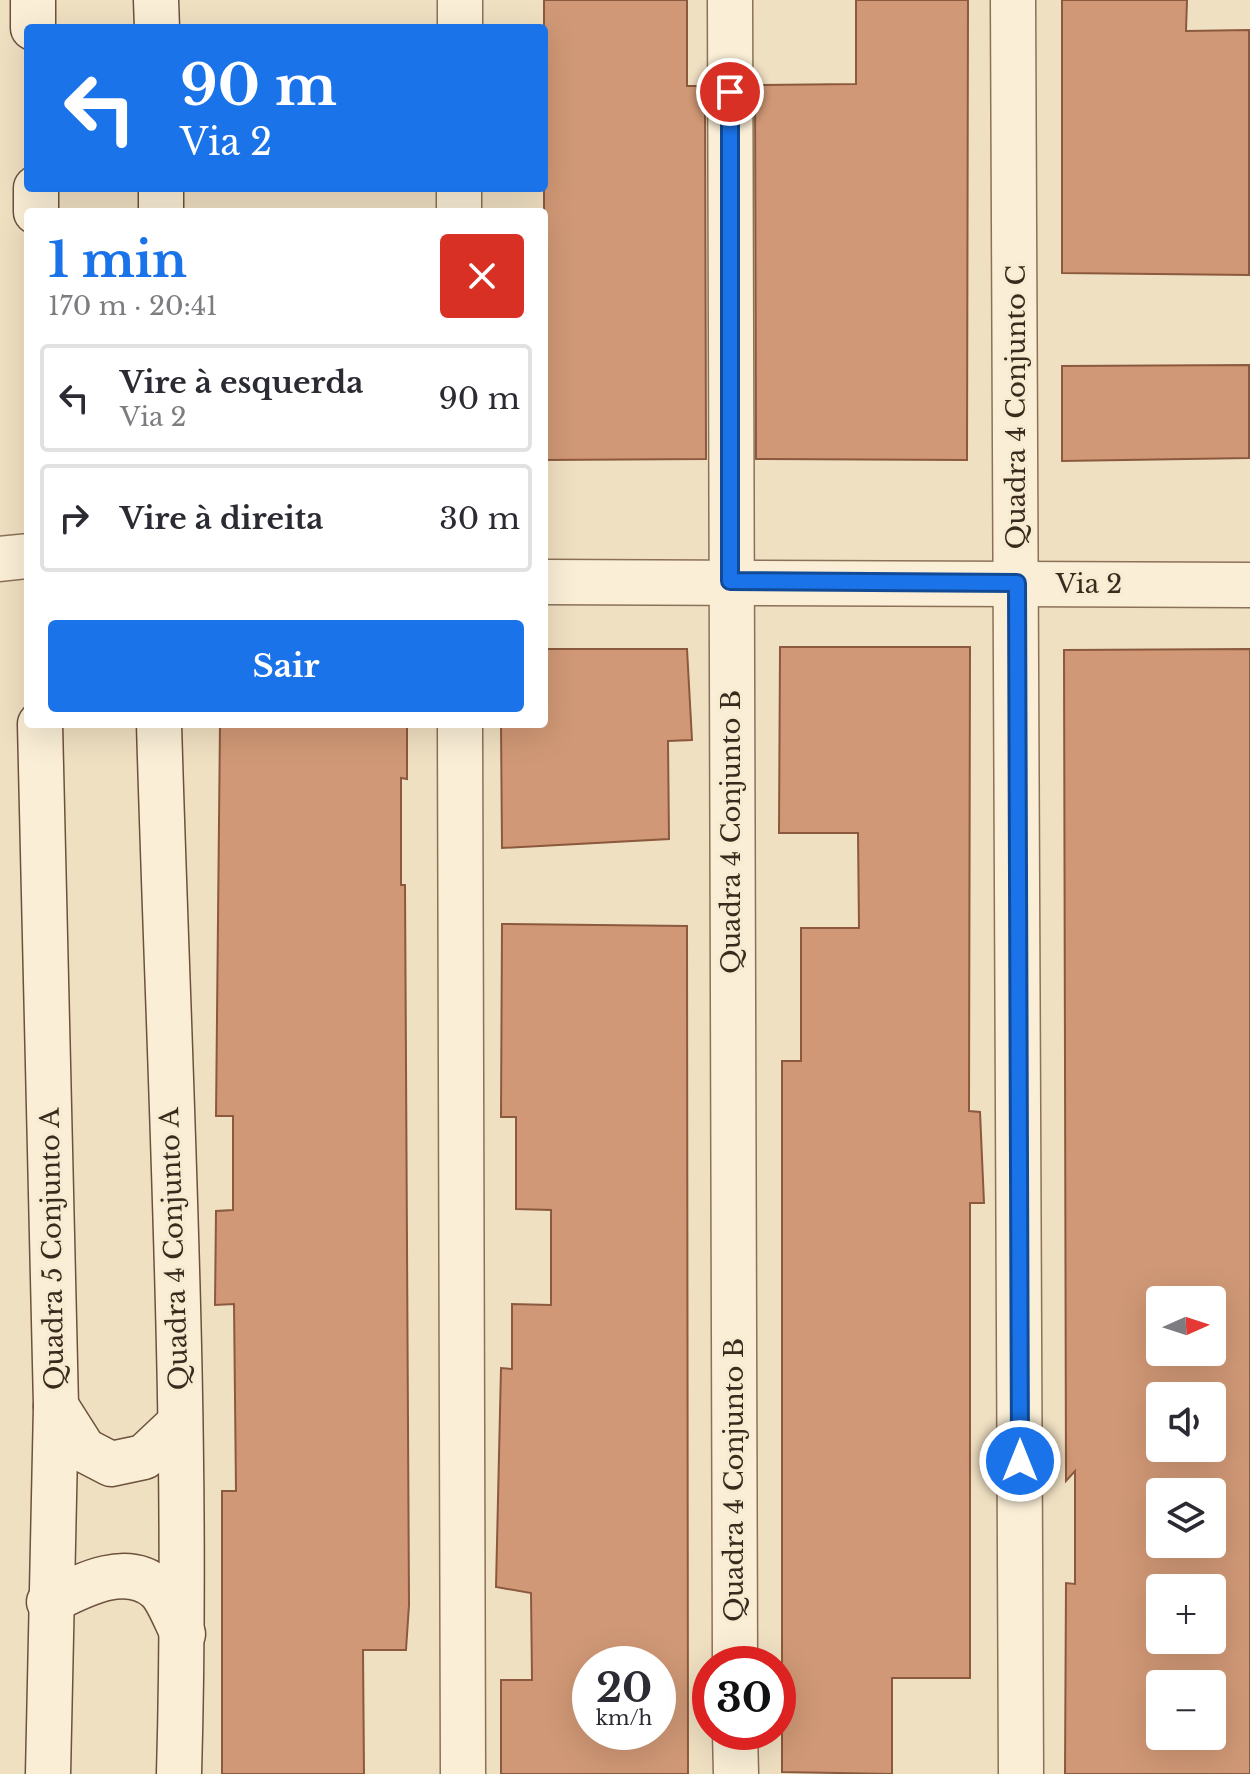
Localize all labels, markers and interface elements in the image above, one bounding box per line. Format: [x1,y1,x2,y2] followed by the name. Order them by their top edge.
[180,51,337,120] text: 90 m
[48,56,152,160] icon: left
[696,58,764,126] pin
[708,70,752,114] icon: arrive
[180,120,272,165] text: Via 2
[48,230,187,290] text: 1 min
[440,234,524,318] button: close
[1000,265,1032,549] street label: Quadra 4 Conjunto C
[48,290,218,322] text: 170 m · 20:41
[120,364,363,401] text: Vire à esquerda
[52,376,96,420] icon: left
[438,380,520,417] text: 90 m
[120,401,187,433] text: Via 2
[52,496,96,540] icon: right
[120,500,324,537] text: Vire à direita
[439,500,520,537] text: 30 m
[1055,568,1122,600] street label: Via 2
[48,620,524,712] button: Sair
[715,690,747,974] street label: Quadra 4 Conjunto B
[153,1106,195,1391] street label: Quadra 4 Conjunto A
[34,1107,70,1391] street label: Quadra 5 Conjunto A
[1146,1286,1226,1366] north arrow
[1146,1286,1226,1750] map controls
[718,1338,750,1622] street label: Quadra 4 Conjunto B
[1146,1382,1226,1462] button: sound
[978,1419,1062,1503] position arrow
[1146,1478,1226,1558] button: layers
[1146,1574,1226,1654] button: +
[692,1646,796,1750] speed limit sign: 30
[596,1663,652,1713] text: 20
[1146,1670,1226,1750] button: −
[596,1706,652,1730] text: km/h

